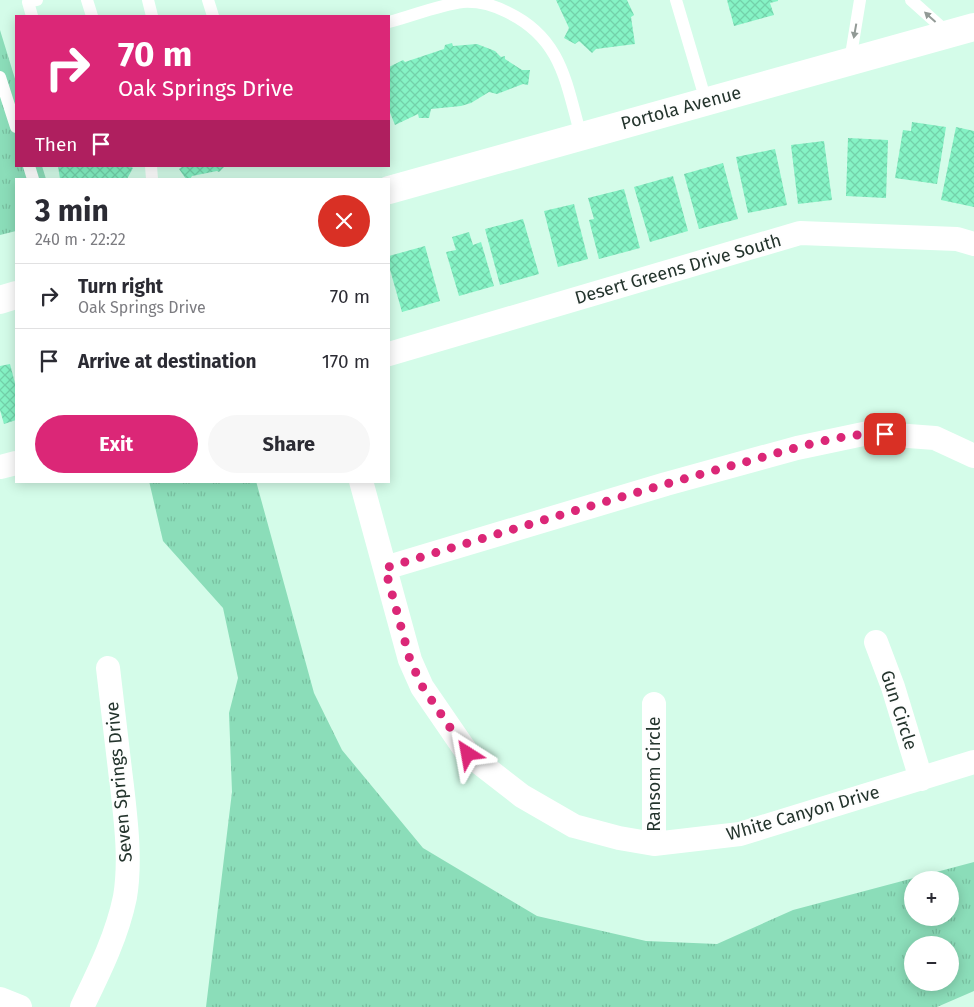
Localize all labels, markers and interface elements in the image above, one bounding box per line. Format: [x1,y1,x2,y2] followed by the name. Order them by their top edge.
[925,11,937,23] one-way arrow
[851,23,859,39] one-way arrow
[118,33,192,75] text: 70 m
[35,35,100,100] icon: right
[118,75,294,102] text: Oak Springs Drive
[618,81,744,135] street label: Portola Avenue
[87,130,115,158] icon: arrive
[35,133,77,156] text: Then
[35,193,109,229] text: 3 min
[318,195,370,247] button: close
[572,229,784,309] street label: Desert Greens Drive South
[35,230,126,249] text: 240 m · 22:22
[78,275,163,298] text: Turn right
[35,282,63,310] icon: right
[330,285,370,308] text: 70 m
[78,298,206,317] text: Oak Springs Drive
[35,347,63,375] icon: arrive
[78,350,257,373] text: Arrive at destination
[322,350,370,373] text: 170 m
[864,413,906,455] pin
[35,415,198,473] button: Exit
[208,415,370,473] button: Share
[871,420,899,448] icon: arrive
[876,667,922,753] street label: Gun Circle
[101,701,137,863] street label: Seven Springs Drive
[643,716,665,832] street label: Ransom Circle
[441,727,493,779] position arrow
[724,781,882,845] street label: White Canyon Drive
[904,871,959,991] map controls
[904,871,959,926] button: +
[904,936,959,991] button: −

